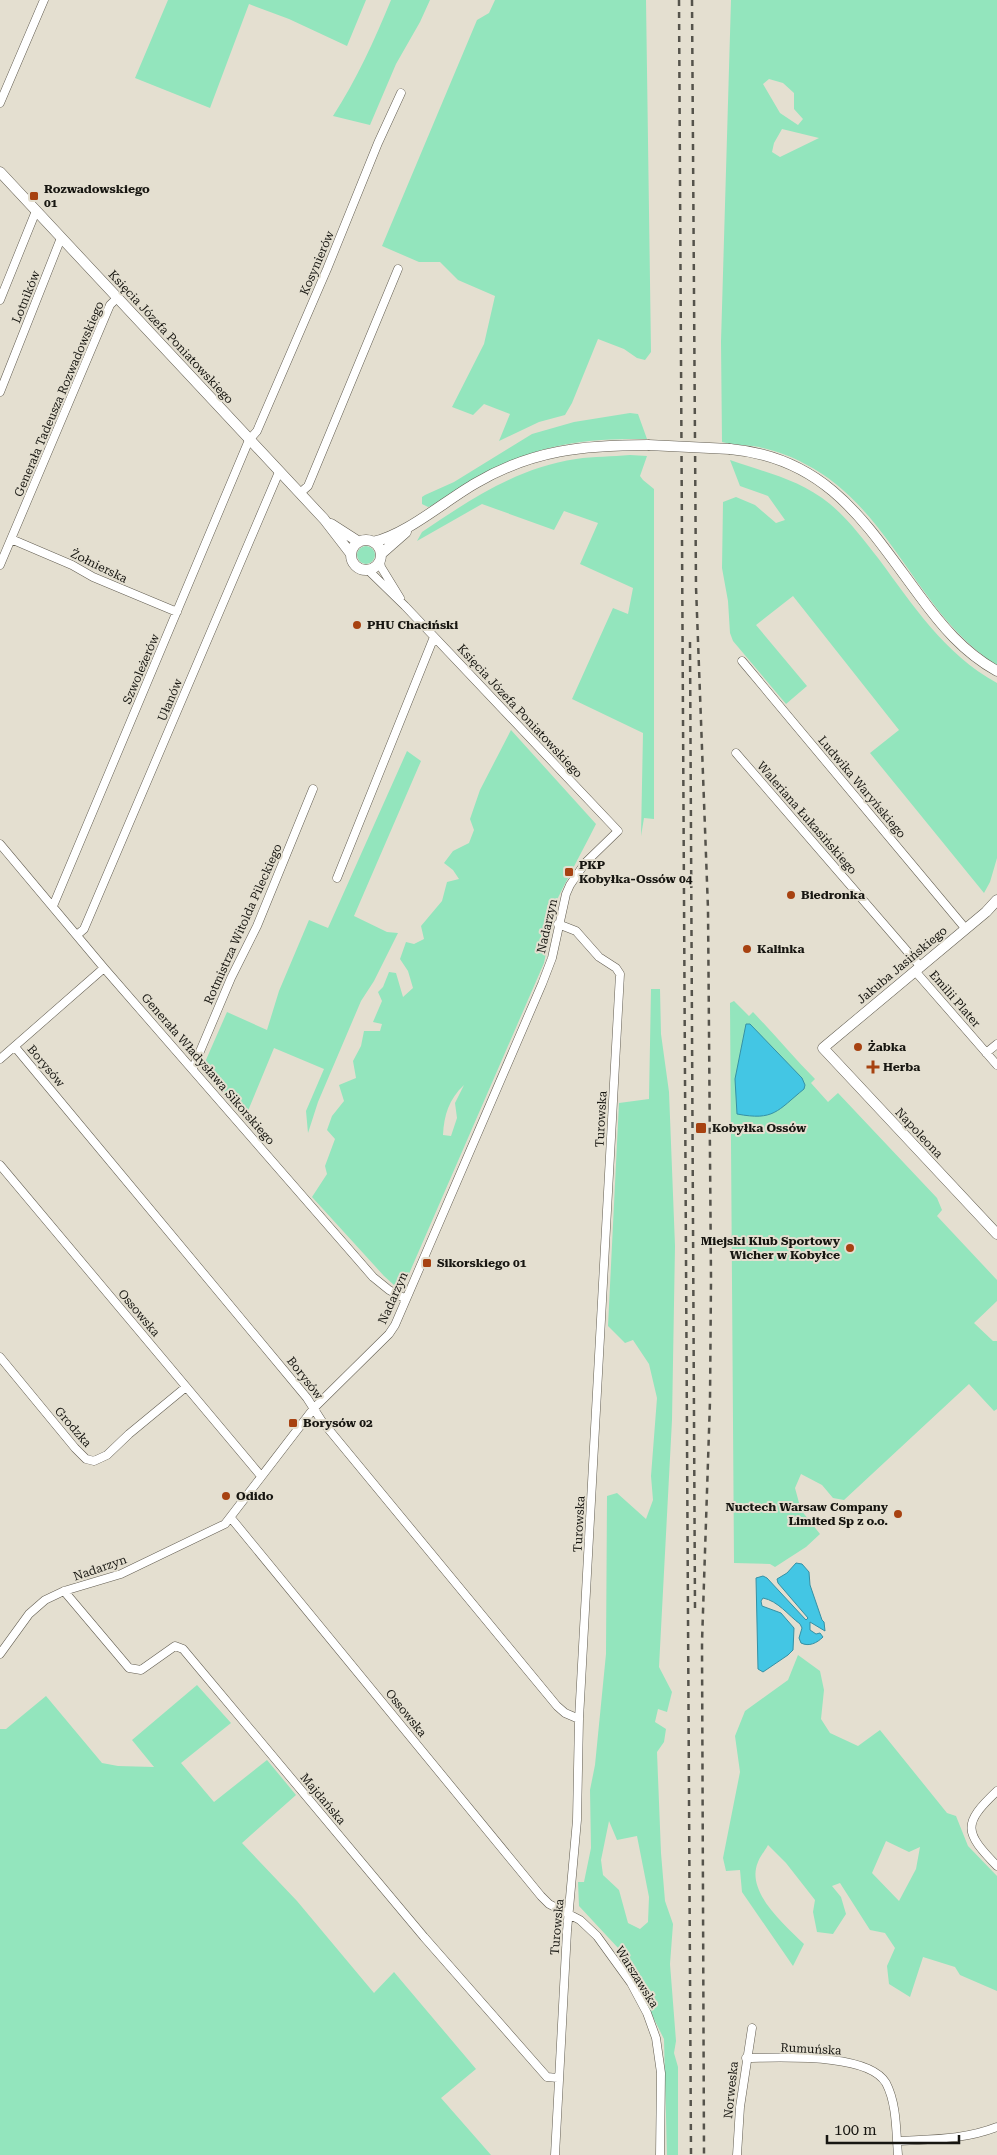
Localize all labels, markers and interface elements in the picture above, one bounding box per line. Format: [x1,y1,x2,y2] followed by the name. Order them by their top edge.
[44,182,150,210] place label: Rozwadowskiego 01
[28,190,40,202] marker: Rozwadowskiego 01
[297,229,337,297] street label: Kosynierów
[106,268,236,406] street label: Księcia Józefa Poniatowskiego
[9,269,43,325] street label: Lotników
[11,299,107,499] street label: Generała Tadeusza Rozwadowskiego
[68,546,130,586] street label: Żołnierska
[367,618,458,632] place label: PHU Chaciński
[351,619,363,631] marker: PHU Chaciński
[120,632,162,706] street label: Szwoleżerów
[455,642,585,780] street label: Księcia Józefa Poniatowskiego
[155,677,185,723] street label: Ułanów
[815,733,909,841] street label: Ludwika Waryńskiego
[754,759,860,877] street label: Waleriana Łukasińskiego
[201,842,285,1006] street label: Rotmistrza Witolda Pileckiego
[579,858,693,886] place label: PKP Kobyłka-Ossów 04
[563,866,575,878] marker: PKP Kobyłka-Ossów 04
[801,888,865,902] place label: Biedronka
[785,889,797,901] marker: Biedronka
[534,897,560,955] street label: Nadarzyn
[854,923,950,1007] street label: Jakuba Jasińskiego
[757,942,805,956] place label: Kalinka
[741,943,753,955] marker: Kalinka
[927,968,983,1030] street label: Emilii Plater
[138,991,278,1147] street label: Generała Władysława Sikorskiego
[868,1040,906,1054] place label: Żabka
[852,1041,864,1053] marker: Żabka
[24,1042,68,1090] street label: Borysów
[883,1060,920,1074] place label: Herba
[867,1061,879,1073] marker: Herba
[593,1090,609,1148] street label: Turowska
[892,1105,946,1161] street label: Napoleona
[694,1121,708,1135] marker: Kobyłka Ossów
[712,1121,807,1135] place label: Kobyłka Ossów
[701,1234,841,1262] place label: Miejski Klub Sportowy Wicher w Kobyłce
[844,1242,856,1254] marker: Miejski Klub Sportowy Wicher w Kobyłce
[437,1256,527,1270] place label: Sikorskiego 01
[421,1257,433,1269] marker: Sikorskiego 01
[375,1270,411,1326] street label: Nadarzyn
[115,1287,163,1340] street label: Ossowska
[284,1354,326,1402] street label: Borysów
[52,1404,95,1450] street label: Grodzka
[303,1416,373,1430] place label: Borysów 02
[287,1417,299,1429] marker: Borysów 02
[236,1489,274,1503] place label: Odido
[220,1490,232,1502] marker: Odido
[571,1495,587,1553] street label: Turowska
[726,1500,889,1528] place label: Nuctech Warsaw Company Limited Sp z o.o.
[892,1508,904,1520] marker: Nuctech Warsaw Company Limited Sp z o.o.
[71,1552,129,1584] street label: Nadarzyn
[383,1686,430,1740] street label: Ossowska
[297,1770,349,1828] street label: Majdańska
[548,1898,566,1956] street label: Turowska
[613,1944,662,2011] street label: Warszawska
[780,2040,842,2058] street label: Rumuńska
[721,2060,741,2119] street label: Norweska
[827,2112,960,2144] scale bar
[834,2121,877,2139] text: 100 m

